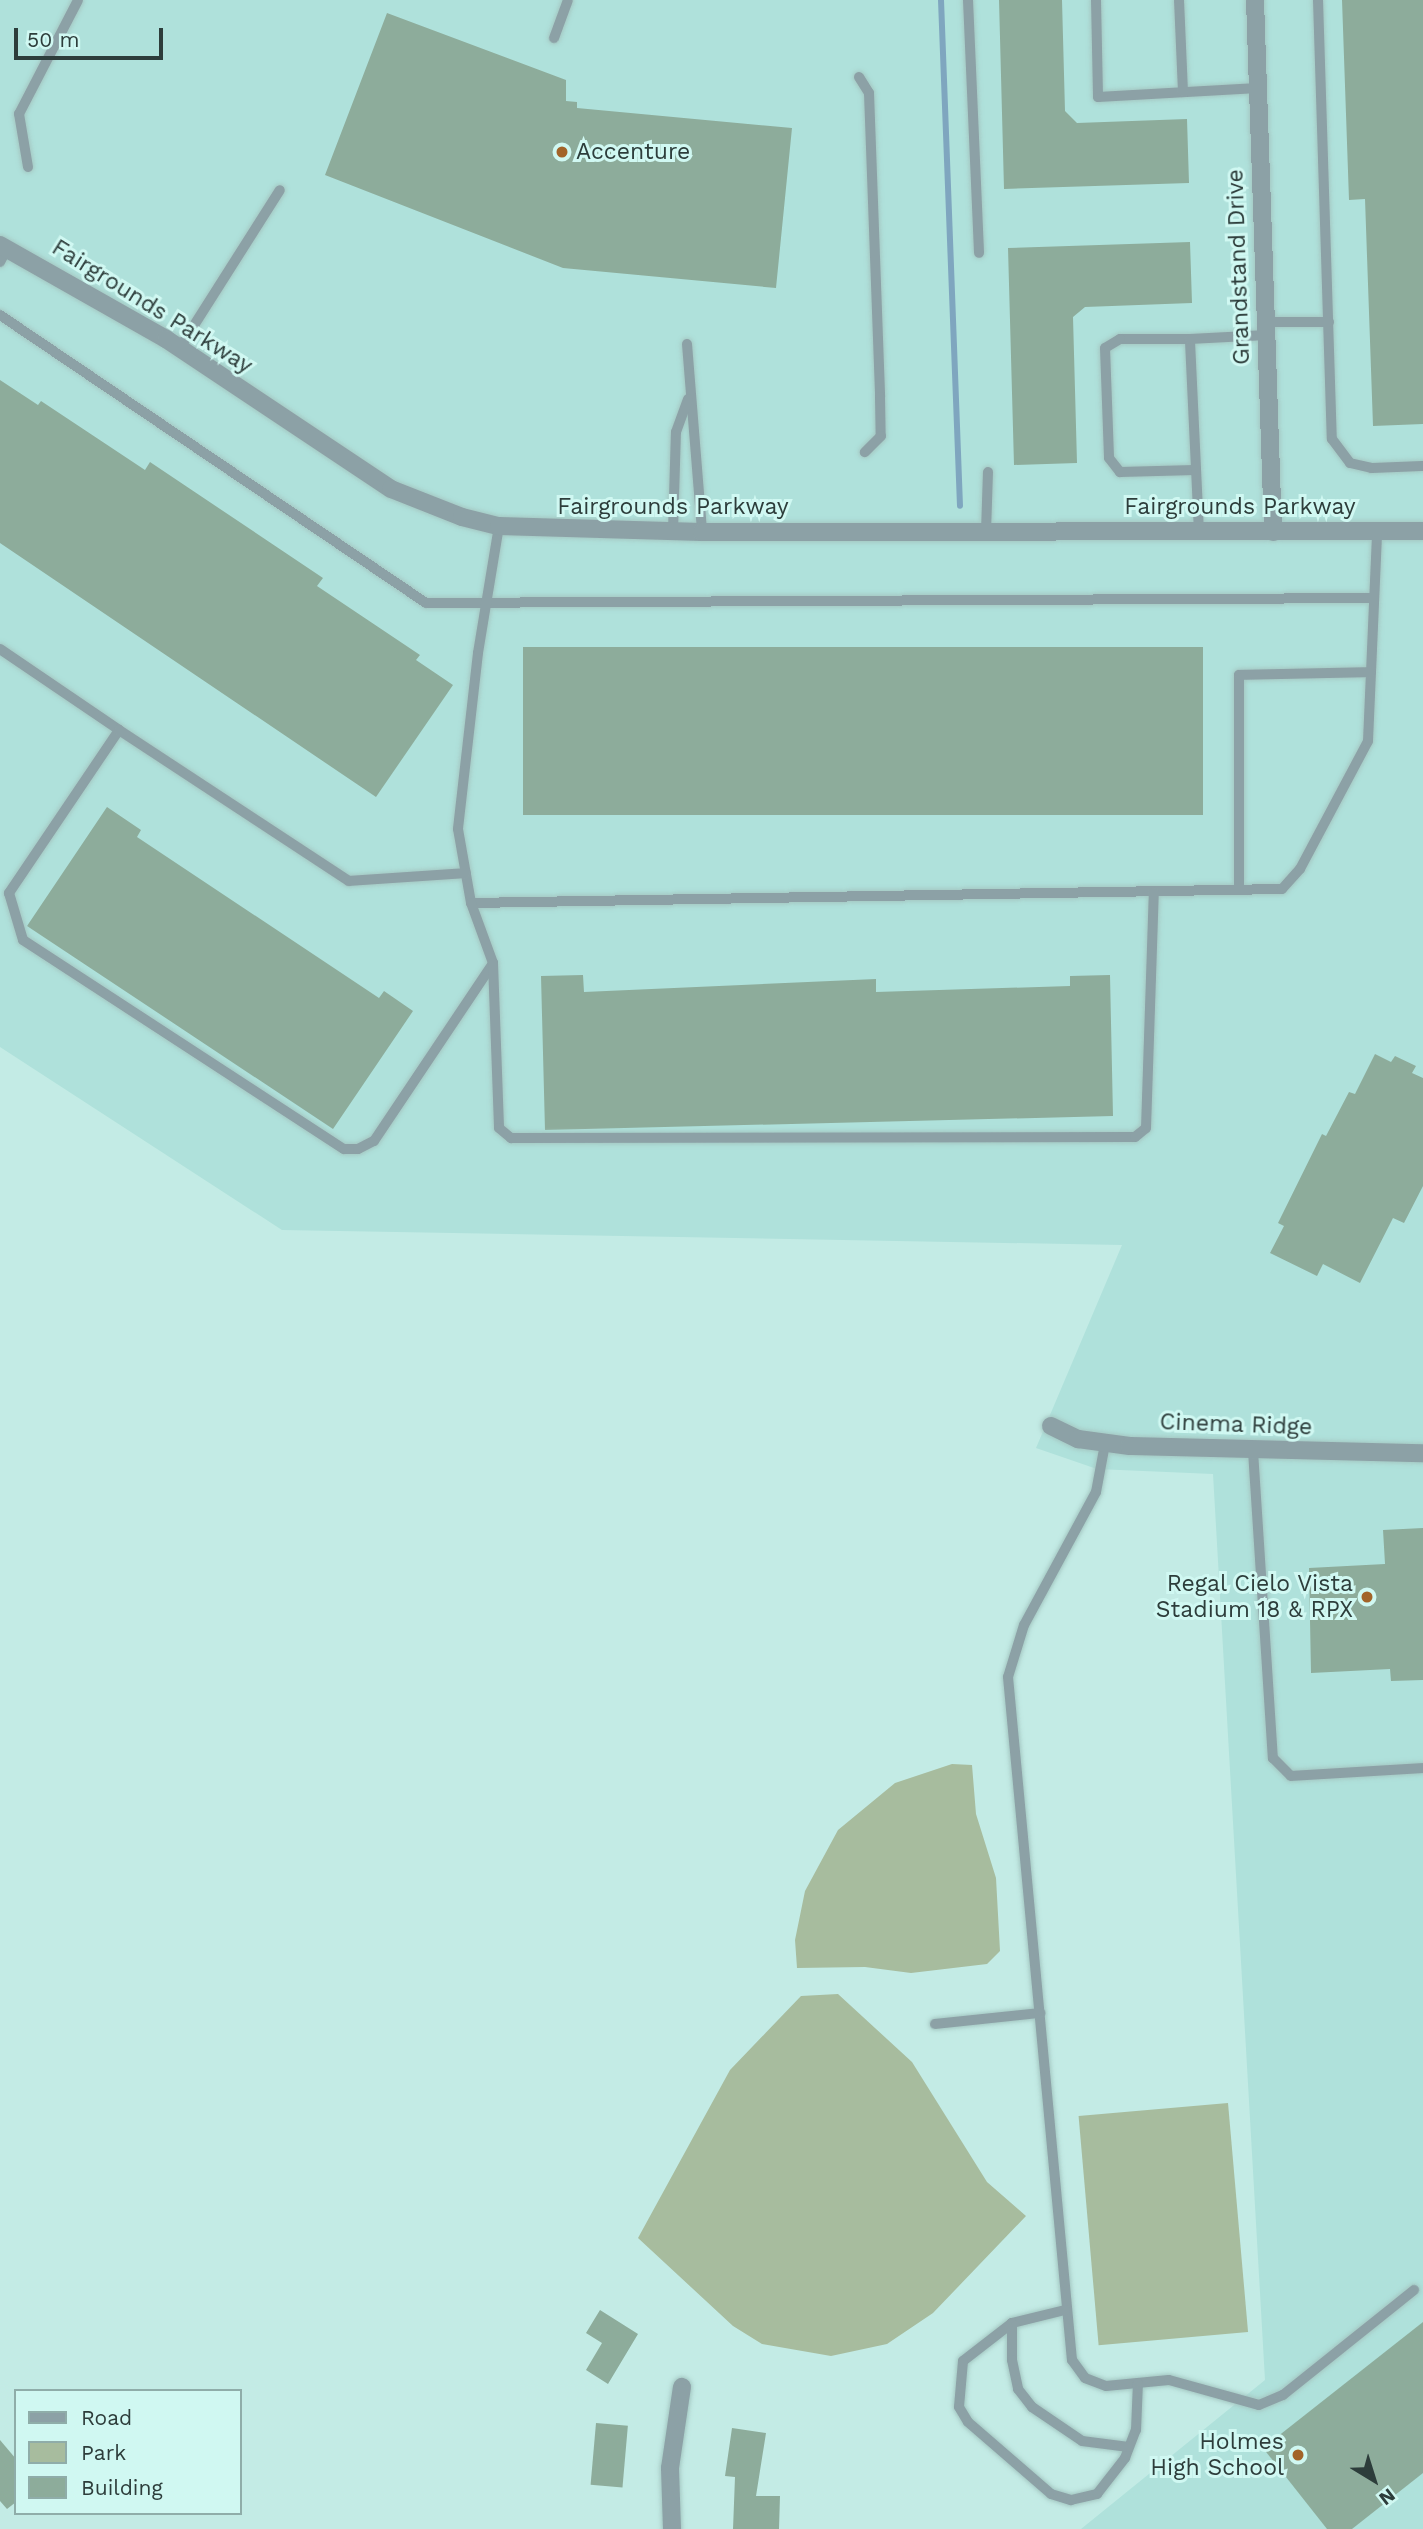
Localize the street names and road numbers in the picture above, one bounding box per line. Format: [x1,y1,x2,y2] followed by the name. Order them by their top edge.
[1222,169,1256,365] street label: Grandstand Drive
[47,234,257,380] street label: Fairgrounds Parkway
[557,493,789,521] street label: Fairgrounds Parkway
[1124,493,1356,521] street label: Fairgrounds Parkway
[1159,1409,1313,1441] street label: Cinema Ridge

